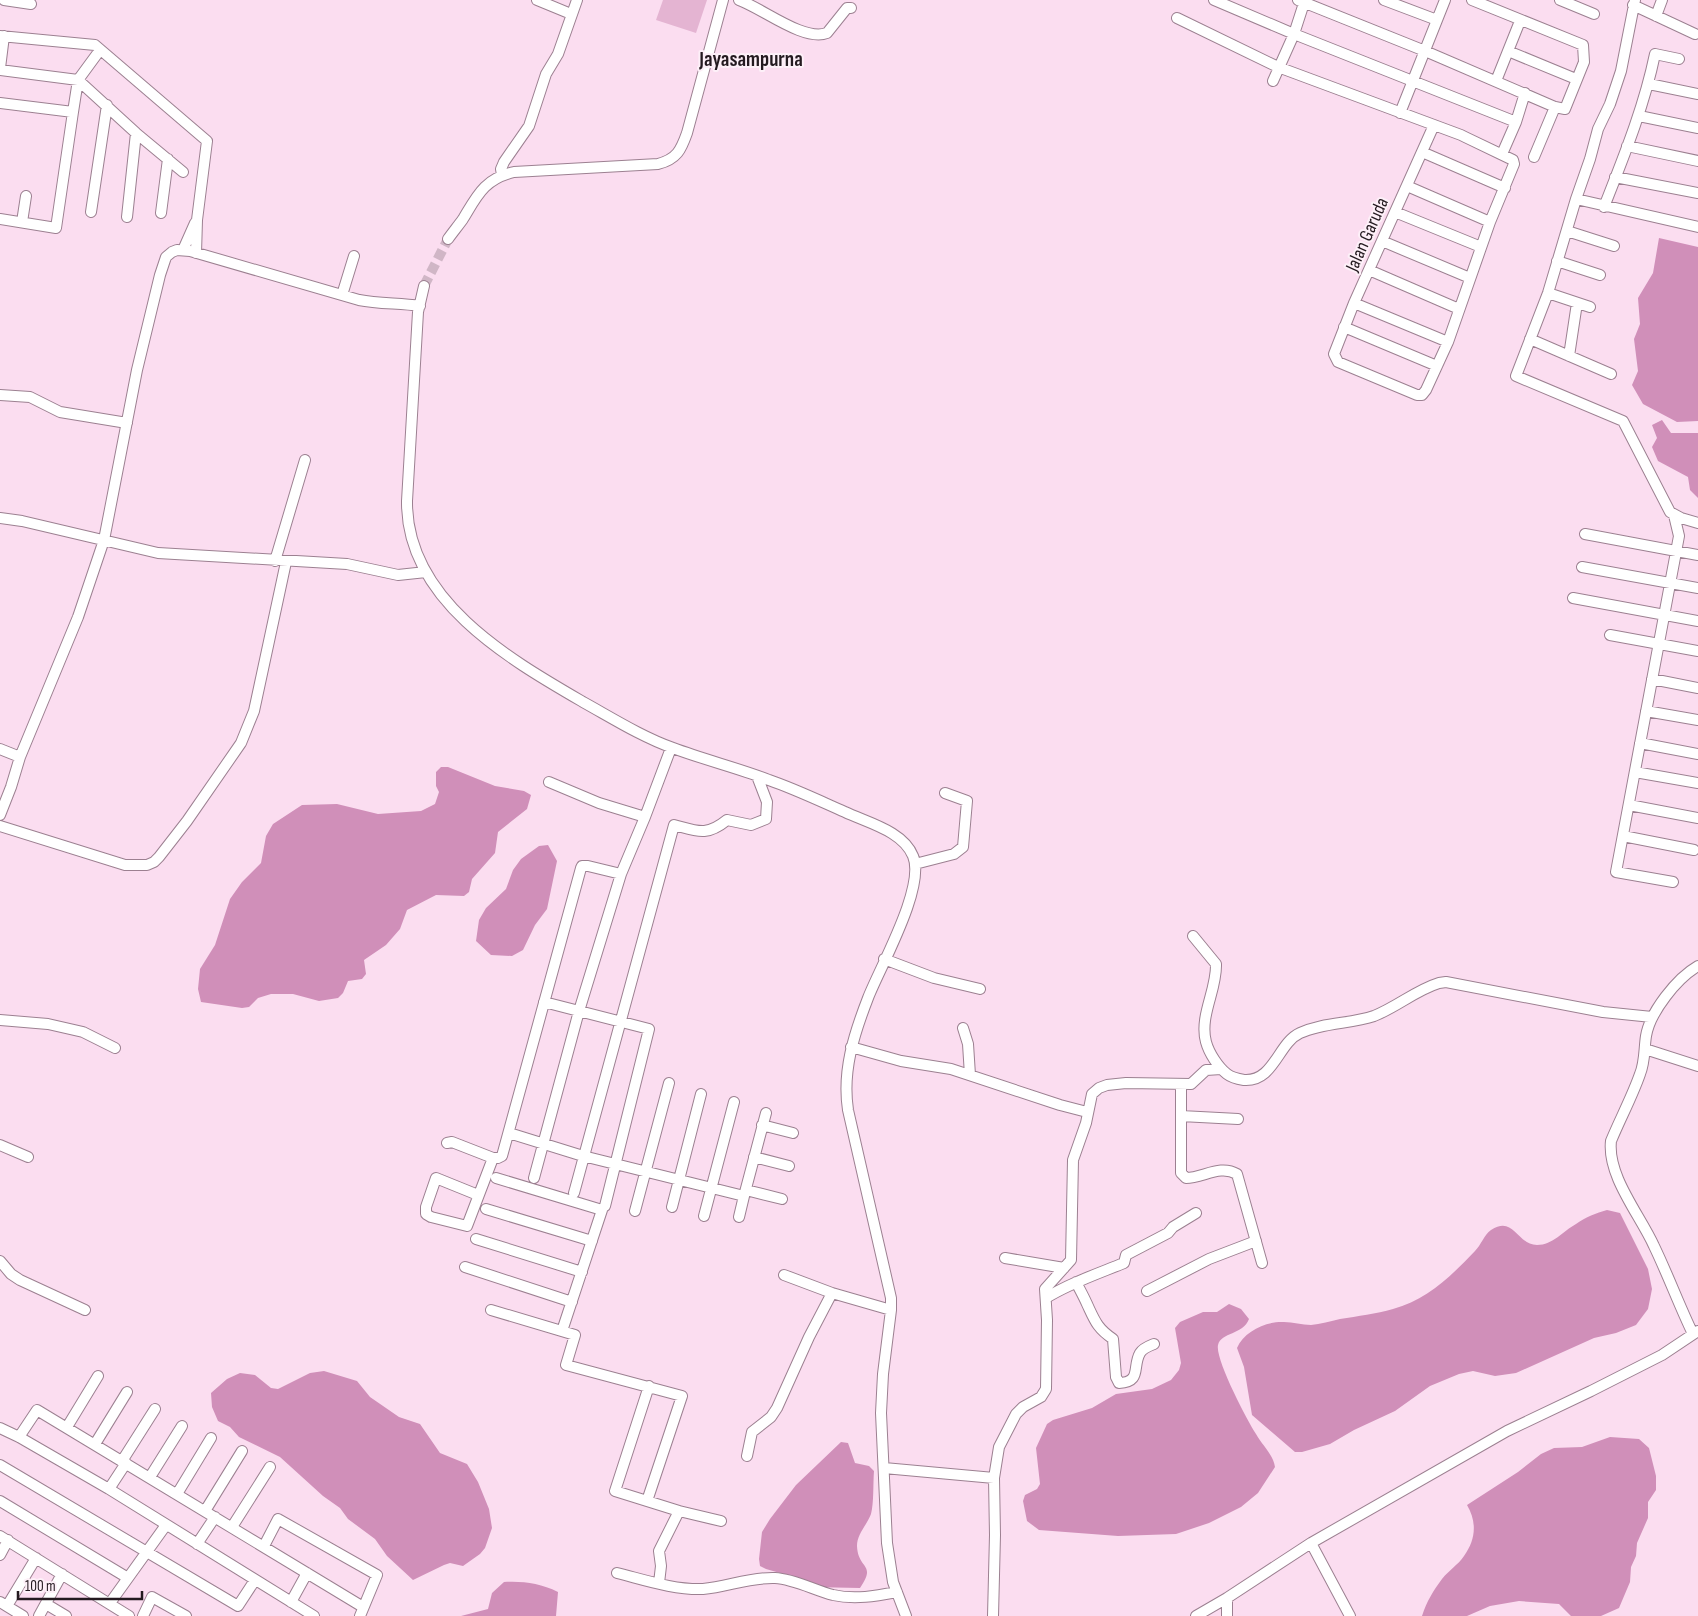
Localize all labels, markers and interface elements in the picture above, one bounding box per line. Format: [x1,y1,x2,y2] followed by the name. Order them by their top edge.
[698,47,803,72] district label: Jayasampurna
[1340,194,1394,276] street label: Jalan Garuda
[18,1568,141,1600] scale bar
[25,1577,56,1596] text: 100 m

